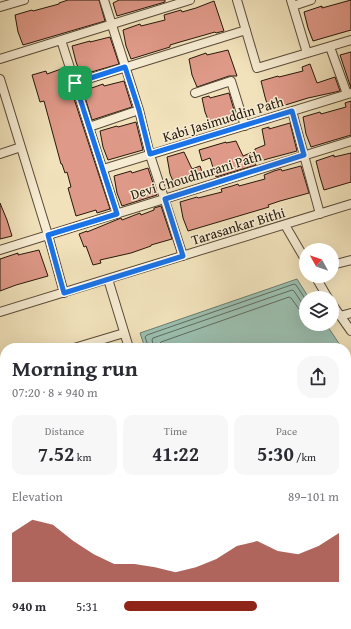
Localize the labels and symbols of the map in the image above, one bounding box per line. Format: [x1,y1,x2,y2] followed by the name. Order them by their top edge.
[58,66,92,100] pin
[160,91,286,147] street label: Kabi Jasimuddin Path
[128,145,264,204] street label: Devi Choudhurani Path
[189,202,288,250] street label: Tarasankar Bithi
[299,243,339,283] north arrow

